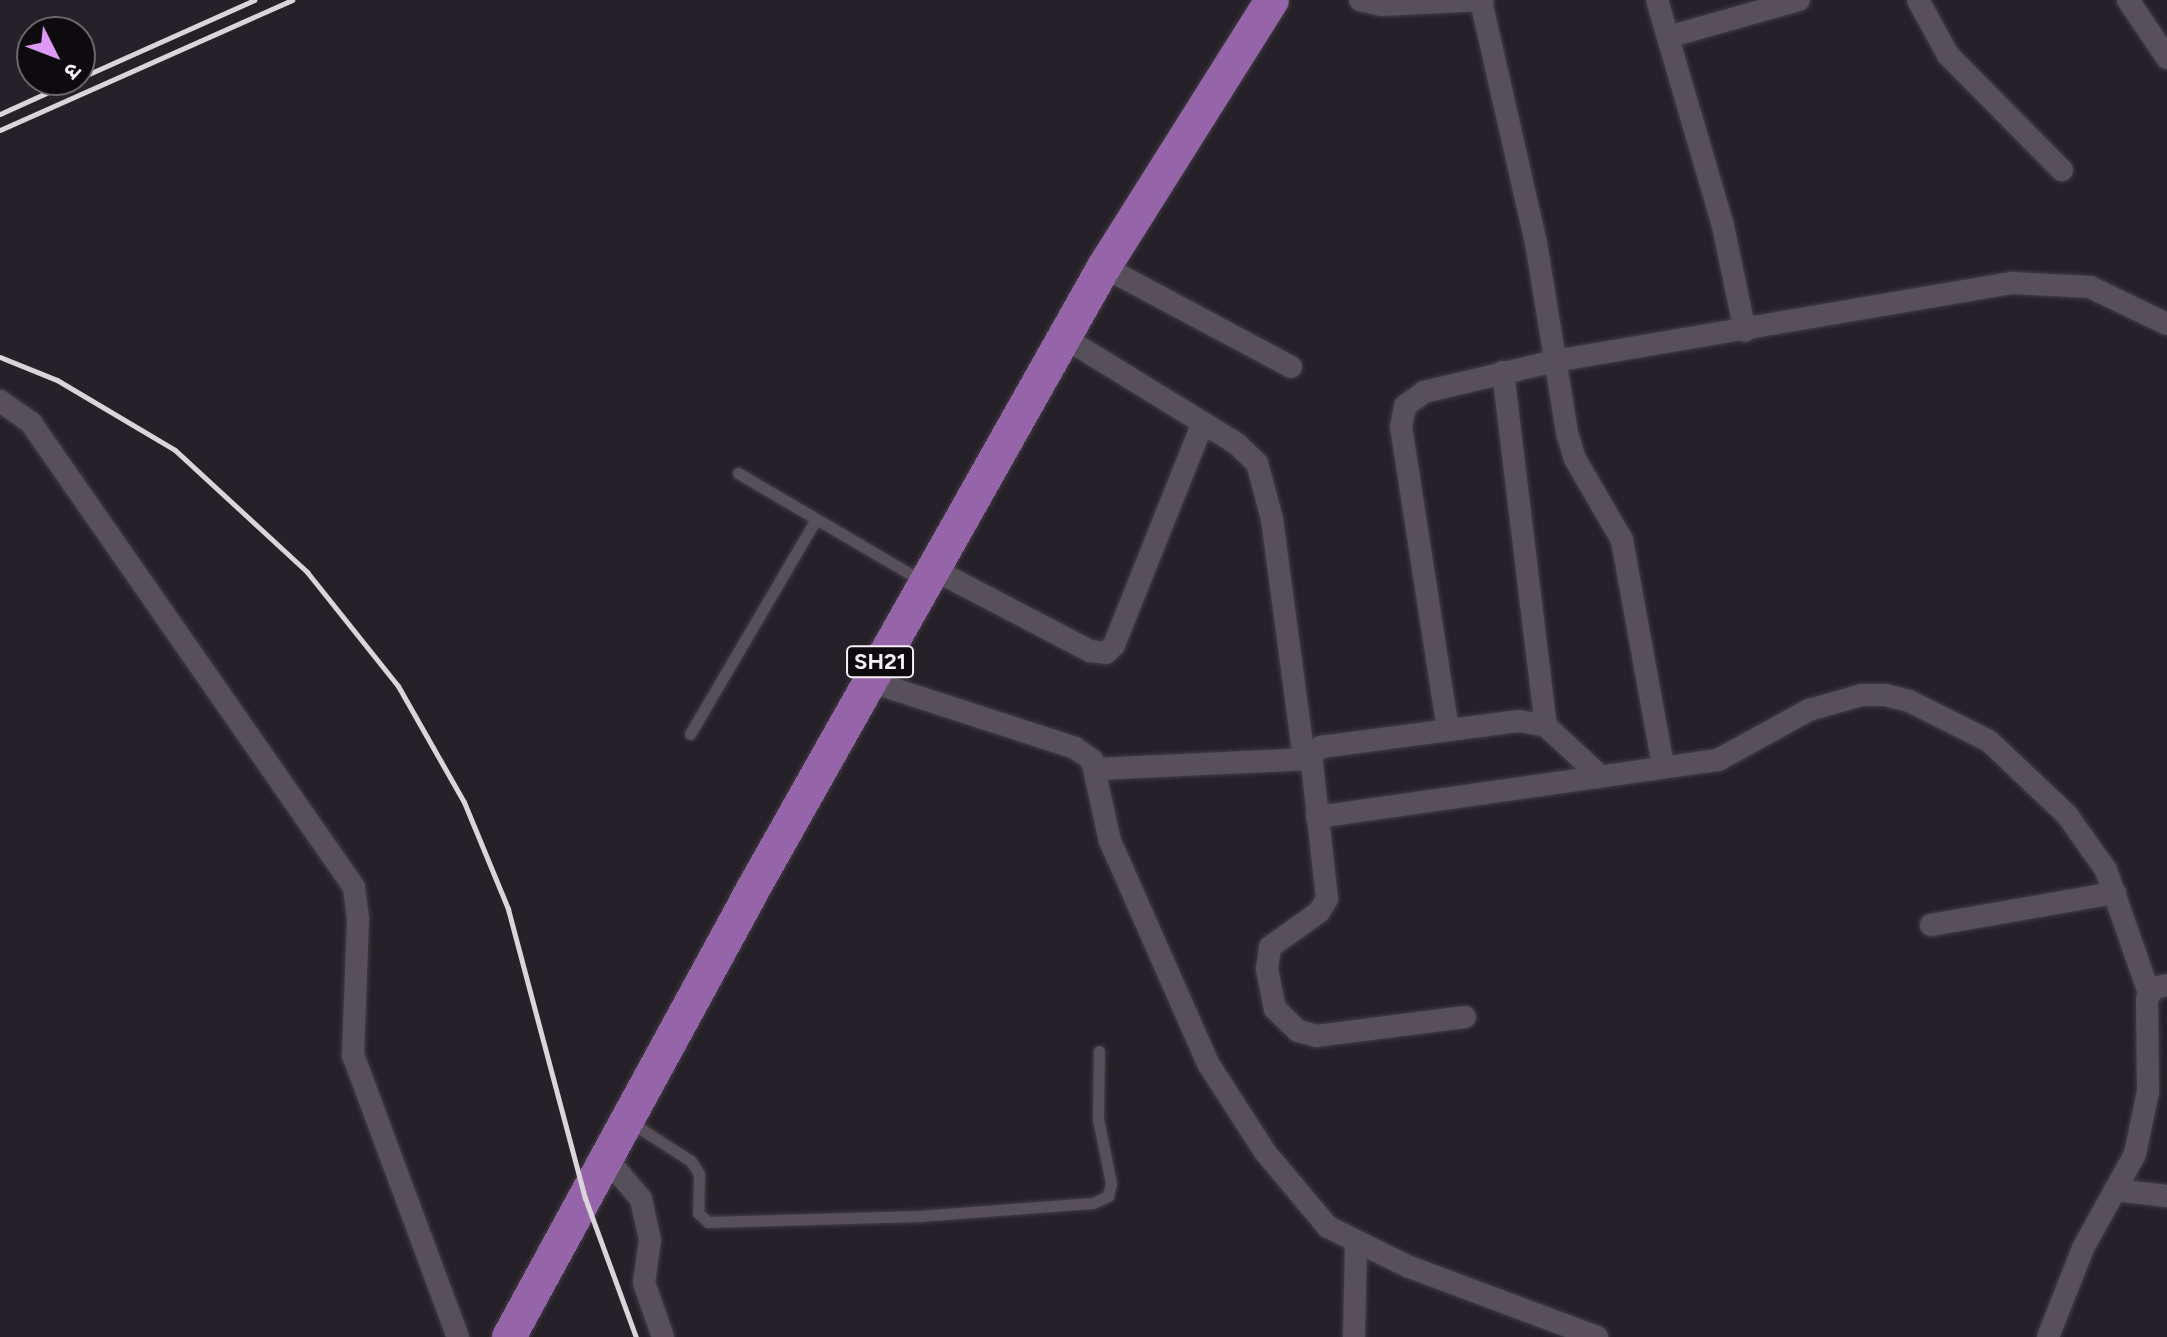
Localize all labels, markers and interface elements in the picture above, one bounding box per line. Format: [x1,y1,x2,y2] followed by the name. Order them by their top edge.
[16,16,96,96] north arrow
[58,57,87,85] text: उ
[846,644,914,680] road number: SH21

